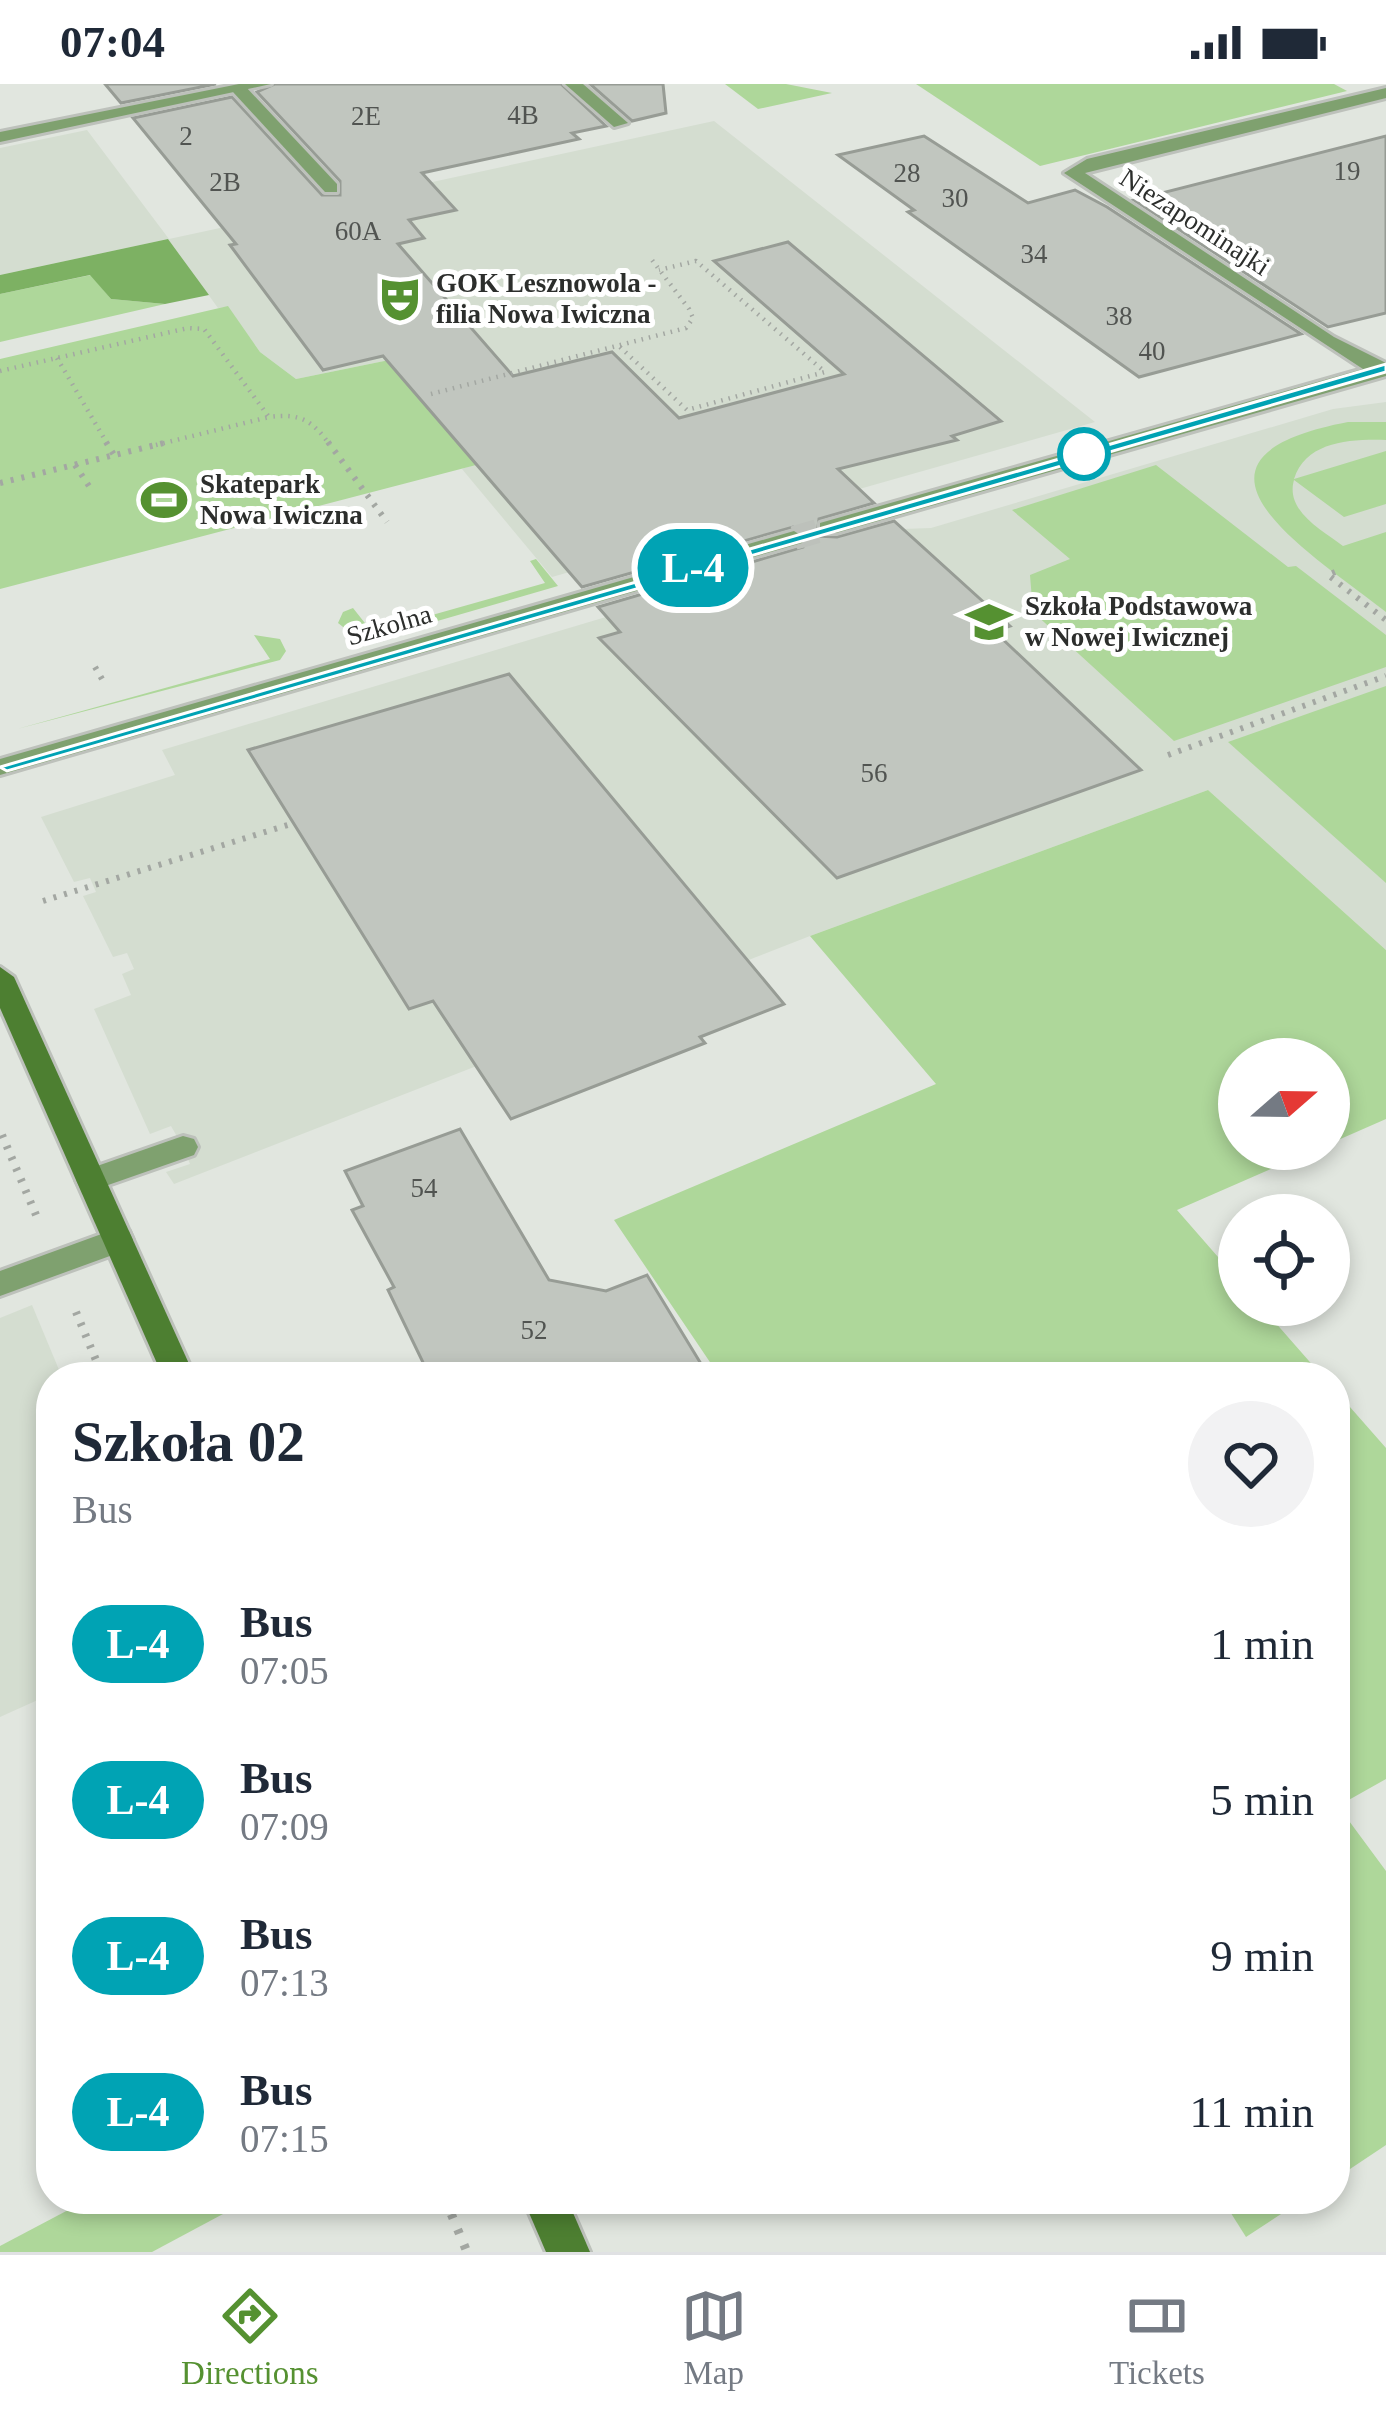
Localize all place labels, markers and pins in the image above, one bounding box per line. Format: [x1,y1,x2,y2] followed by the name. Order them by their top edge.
[436,268,657,329] place label: GOK Lesznowola - filia Nowa Iwiczna
[375,274,425,324] theatre icon: GOK Lesznowola - filia Nowa Iwiczna
[1059,429,1109,479] unlabelled marker
[200,469,363,530] place label: Skatepark Nowa Iwiczna
[139,475,189,525] sports icon: Skatepark Nowa Iwiczna
[1025,591,1253,652] place label: Szkoła Podstawowa w Nowej Iwicznej
[964,597,1014,647] school or university icon: Szkoła Podstawowa w Nowej Iwicznej

